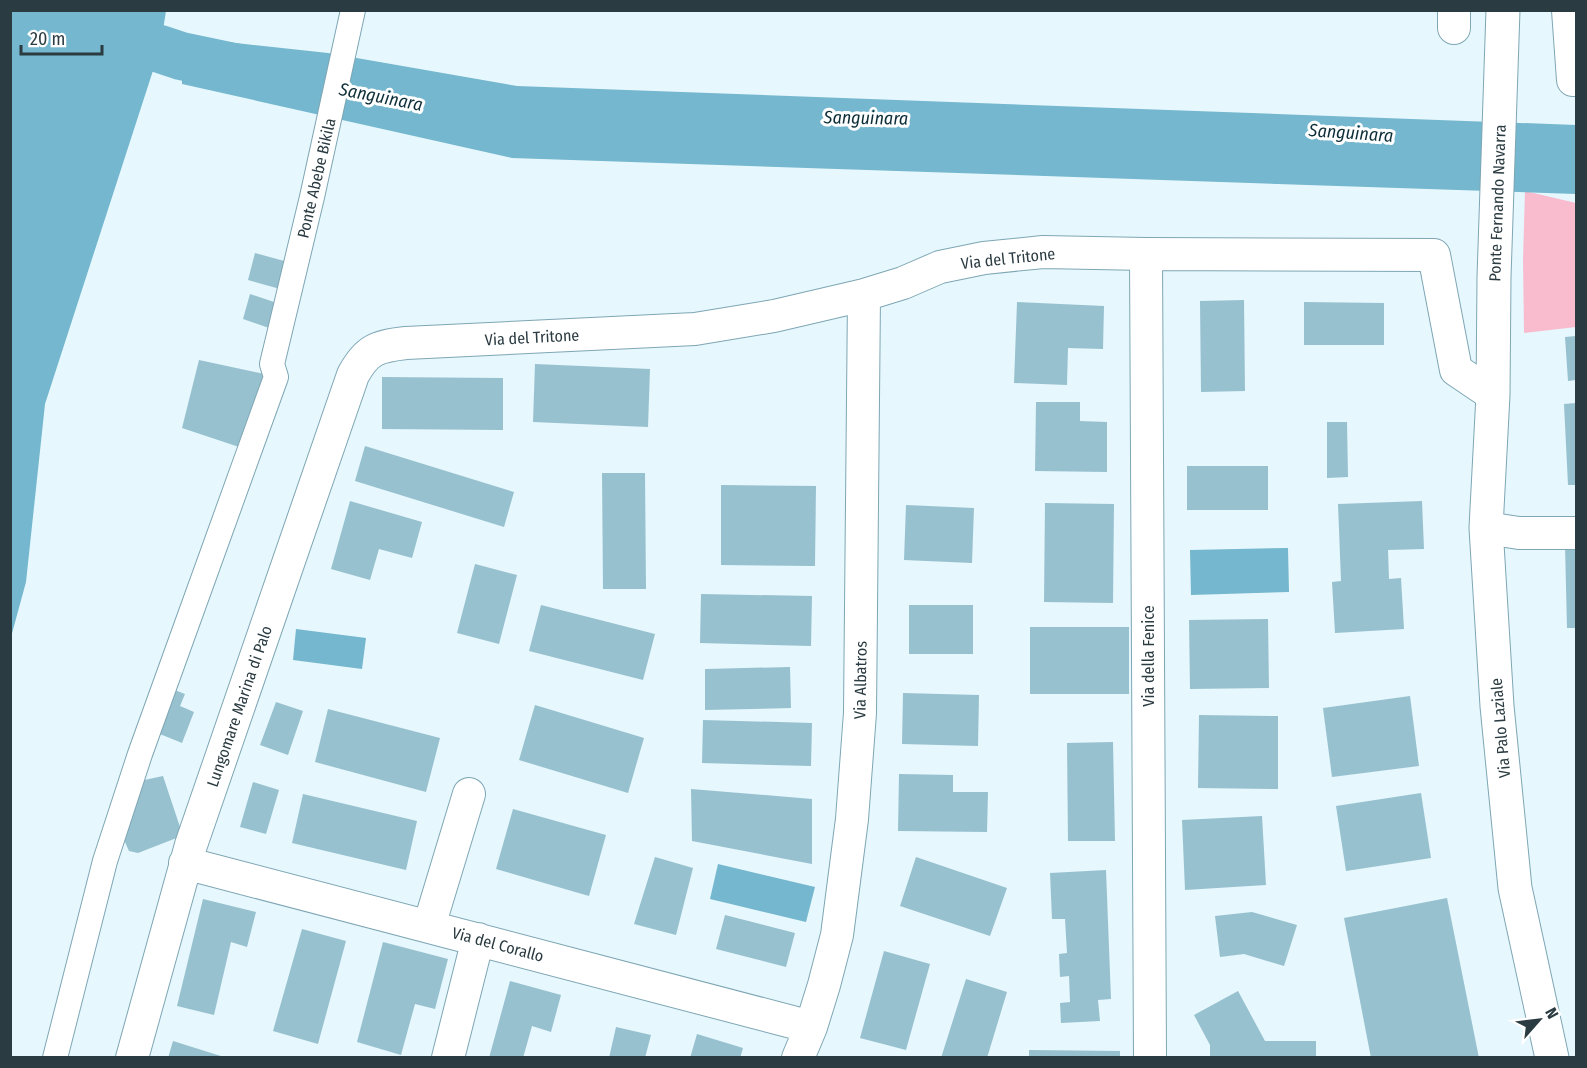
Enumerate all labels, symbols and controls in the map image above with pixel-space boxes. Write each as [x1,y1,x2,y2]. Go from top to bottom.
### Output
scale bar [21,18,102,56]
text: 20 m [30,28,65,50]
water label: Sanguinara [336,78,425,116]
water label: Sanguinara [823,106,908,130]
street label: Ponte Abebe Bikila [293,116,340,240]
water label: Sanguinara [1307,119,1394,147]
street label: Ponte Fernando Navarra [1485,124,1510,282]
street label: Via del Tritone [960,244,1056,273]
street label: Via del Tritone [484,326,580,349]
street label: Via della Fenice [1139,605,1158,707]
street label: Lungomare Marina di Palo [203,623,276,789]
street label: Via Albatros [850,641,871,719]
street label: Via Palo Laziale [1487,677,1514,779]
street label: Via del Corallo [450,923,546,966]
north arrow [1509,990,1569,1050]
text: N [1541,1004,1562,1022]

